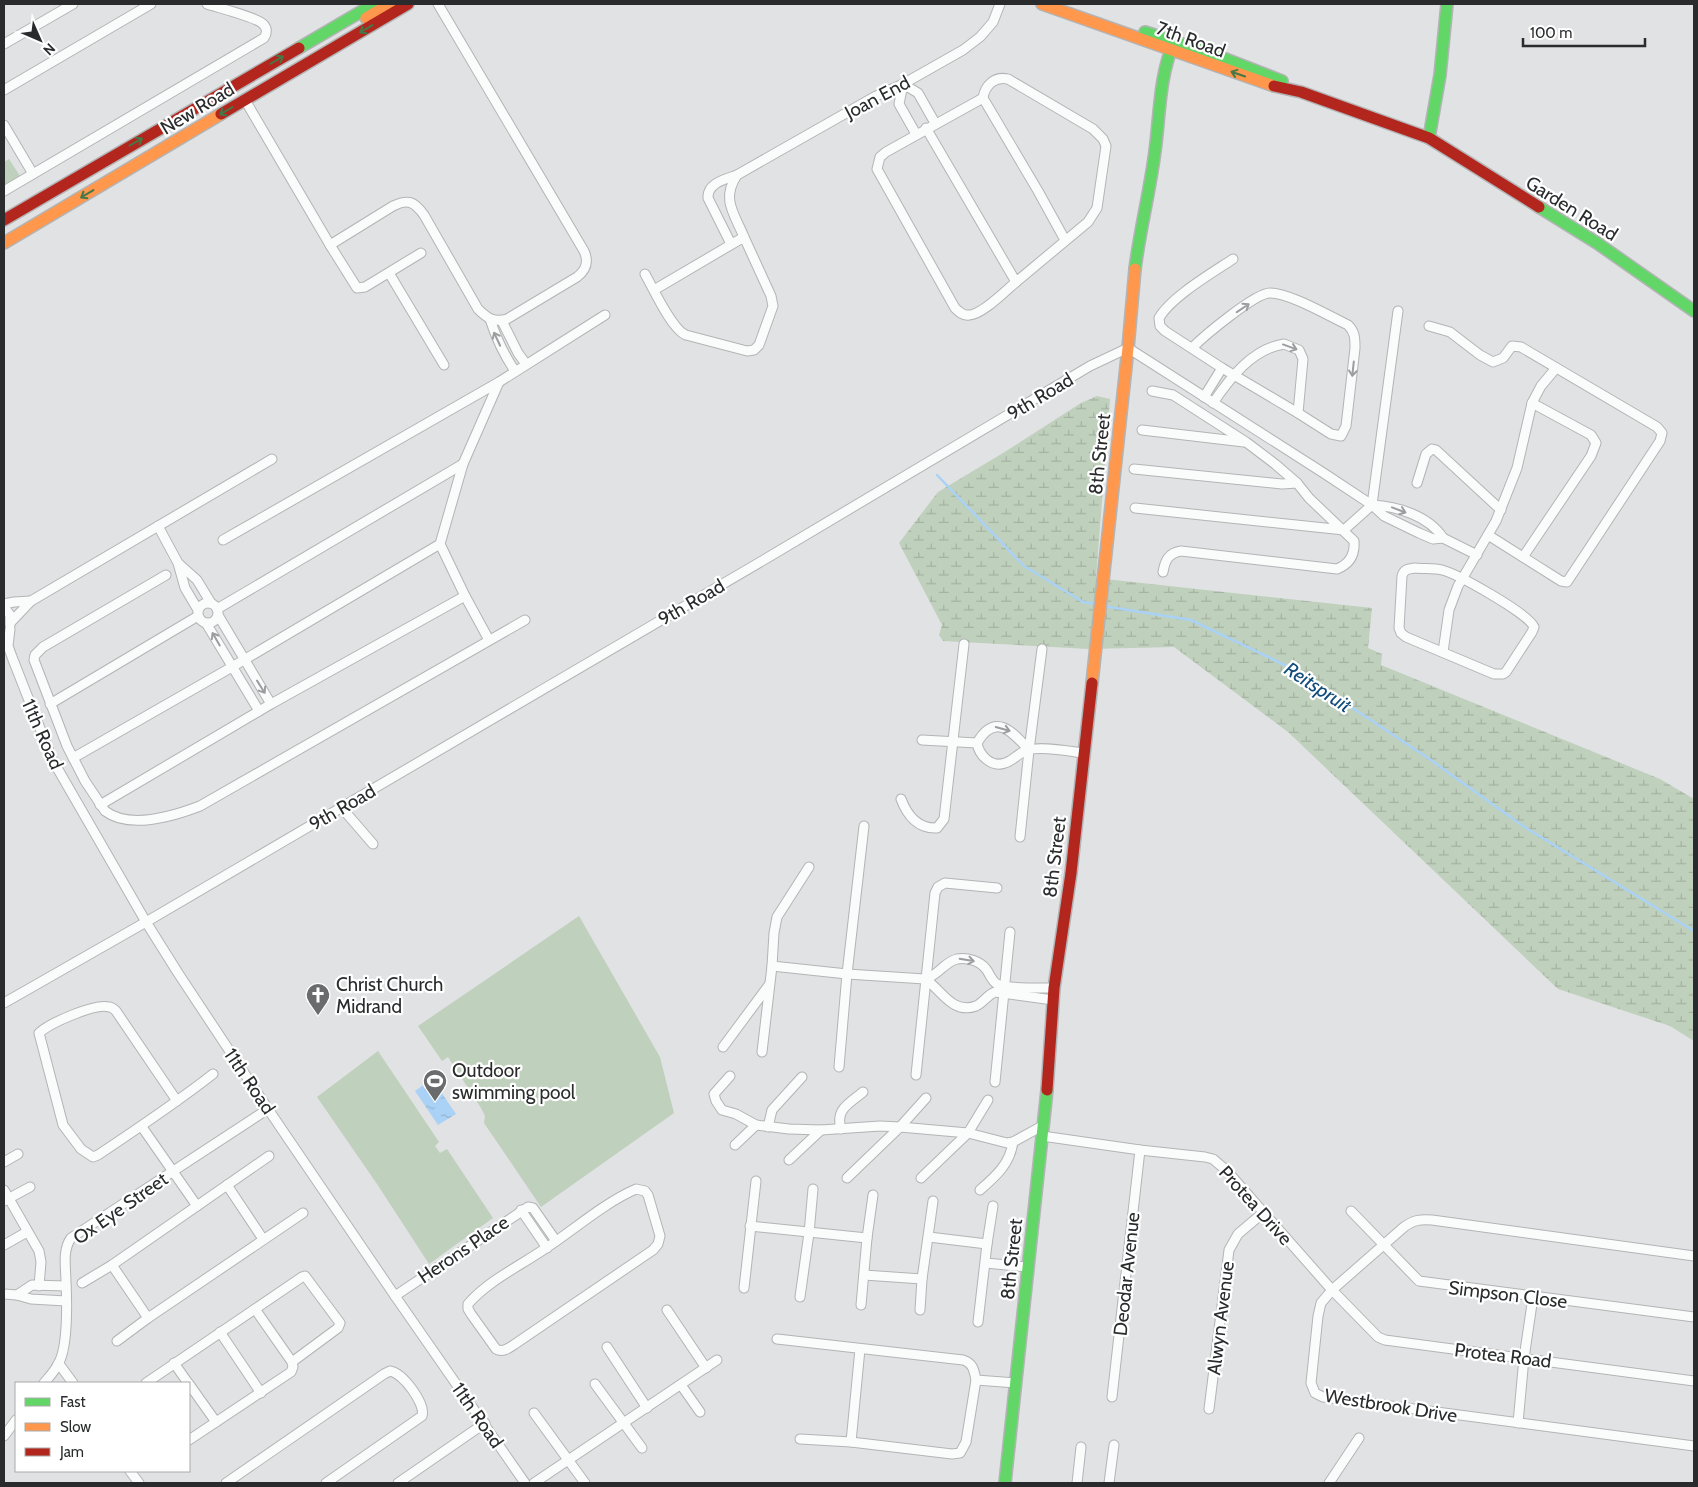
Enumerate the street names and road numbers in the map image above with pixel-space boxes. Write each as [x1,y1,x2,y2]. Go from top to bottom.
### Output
street label: 7th Road [1153,16,1228,63]
street label: Joan End [840,71,914,125]
street label: New Road [156,77,238,139]
street label: Garden Road [1522,171,1622,246]
street label: 9th Road [1003,368,1077,425]
street label: 8th Street [1084,412,1115,496]
street label: 9th Road [654,574,729,631]
street label: 11th Road [17,695,68,773]
street label: 9th Road [305,779,380,836]
street label: 8th Street [1038,815,1071,899]
street label: 11th Road [219,1044,280,1119]
street label: Protea Drive [1214,1161,1297,1250]
street label: Ox Eye Street [69,1167,172,1249]
street label: Herons Place [414,1211,513,1288]
street label: Deodar Avenue [1109,1211,1144,1337]
street label: 8th Street [996,1217,1027,1301]
street label: Alwyn Avenue [1202,1260,1239,1376]
street label: Simpson Close [1447,1276,1569,1313]
street label: Protea Road [1453,1338,1553,1373]
street label: 11th Road [447,1378,508,1452]
street label: Westbrook Drive [1323,1384,1459,1427]

